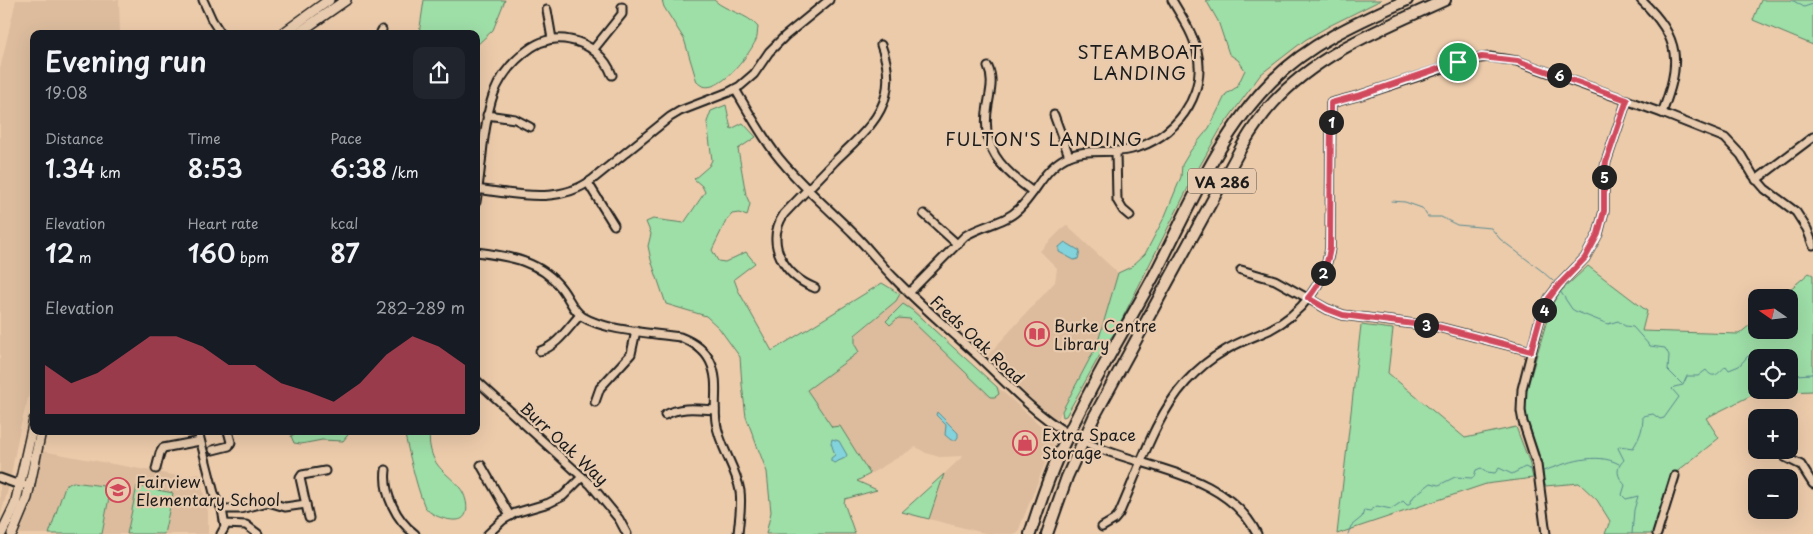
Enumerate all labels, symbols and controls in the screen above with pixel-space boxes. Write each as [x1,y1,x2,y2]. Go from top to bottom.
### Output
district label: STEAMBOAT LANDING [1078,38,1202,86]
text: Evening run [45,39,207,82]
pin [1437,41,1479,83]
button: share [413,47,465,99]
icon: arrive [1444,48,1472,76]
pin: 6 [1546,62,1572,88]
text: 6 [1555,65,1564,86]
text: 19:08 [45,80,88,104]
pin: 1 [1318,110,1344,134]
text: 1 [1328,112,1335,133]
district label: FULTON'S LANDING [945,125,1143,152]
text: Distance [45,128,104,149]
text: Time [188,128,221,149]
text: Pace [330,128,362,149]
text: 1.34 [45,149,95,187]
text: 8:53 [188,149,243,187]
text: 6:38 [330,149,387,187]
text: km [95,162,121,183]
text: /km [387,162,419,183]
pin: 5 [1592,164,1616,190]
text: 5 [1600,167,1609,188]
road number: VA 286 [1188,168,1256,194]
text: Elevation [45,213,105,234]
text: Heart rate [188,213,258,234]
text: kcal [330,213,358,234]
text: 12 [45,234,74,272]
text: 160 [188,234,235,272]
text: 87 [330,234,360,272]
text: m [74,247,92,268]
text: bpm [235,247,269,268]
pin: 2 [1310,260,1336,286]
text: 2 [1319,263,1328,284]
street label: Freds Oak Road [925,289,1031,389]
north arrow [1748,289,1798,339]
map controls [1748,289,1798,519]
text: Elevation [45,295,114,319]
text: 282–289 m [376,295,465,319]
pin: 4 [1532,298,1556,322]
text: 4 [1540,300,1549,321]
pin: 3 [1414,312,1438,338]
place label: Burke Centre Library [1054,313,1156,355]
text: 3 [1422,315,1431,336]
library icon: Burke Centre Library [1024,321,1050,347]
button: locate [1748,349,1798,399]
street label: Burr Oak Way [516,396,614,490]
button: + [1748,409,1798,459]
place label: Extra Space Storage [1042,422,1136,464]
shop icon: Extra Space Storage [1012,430,1038,456]
place label: Fairview Elementary School [136,469,280,511]
button: − [1748,469,1798,519]
school or university icon: Fairview Elementary School [105,477,131,503]

